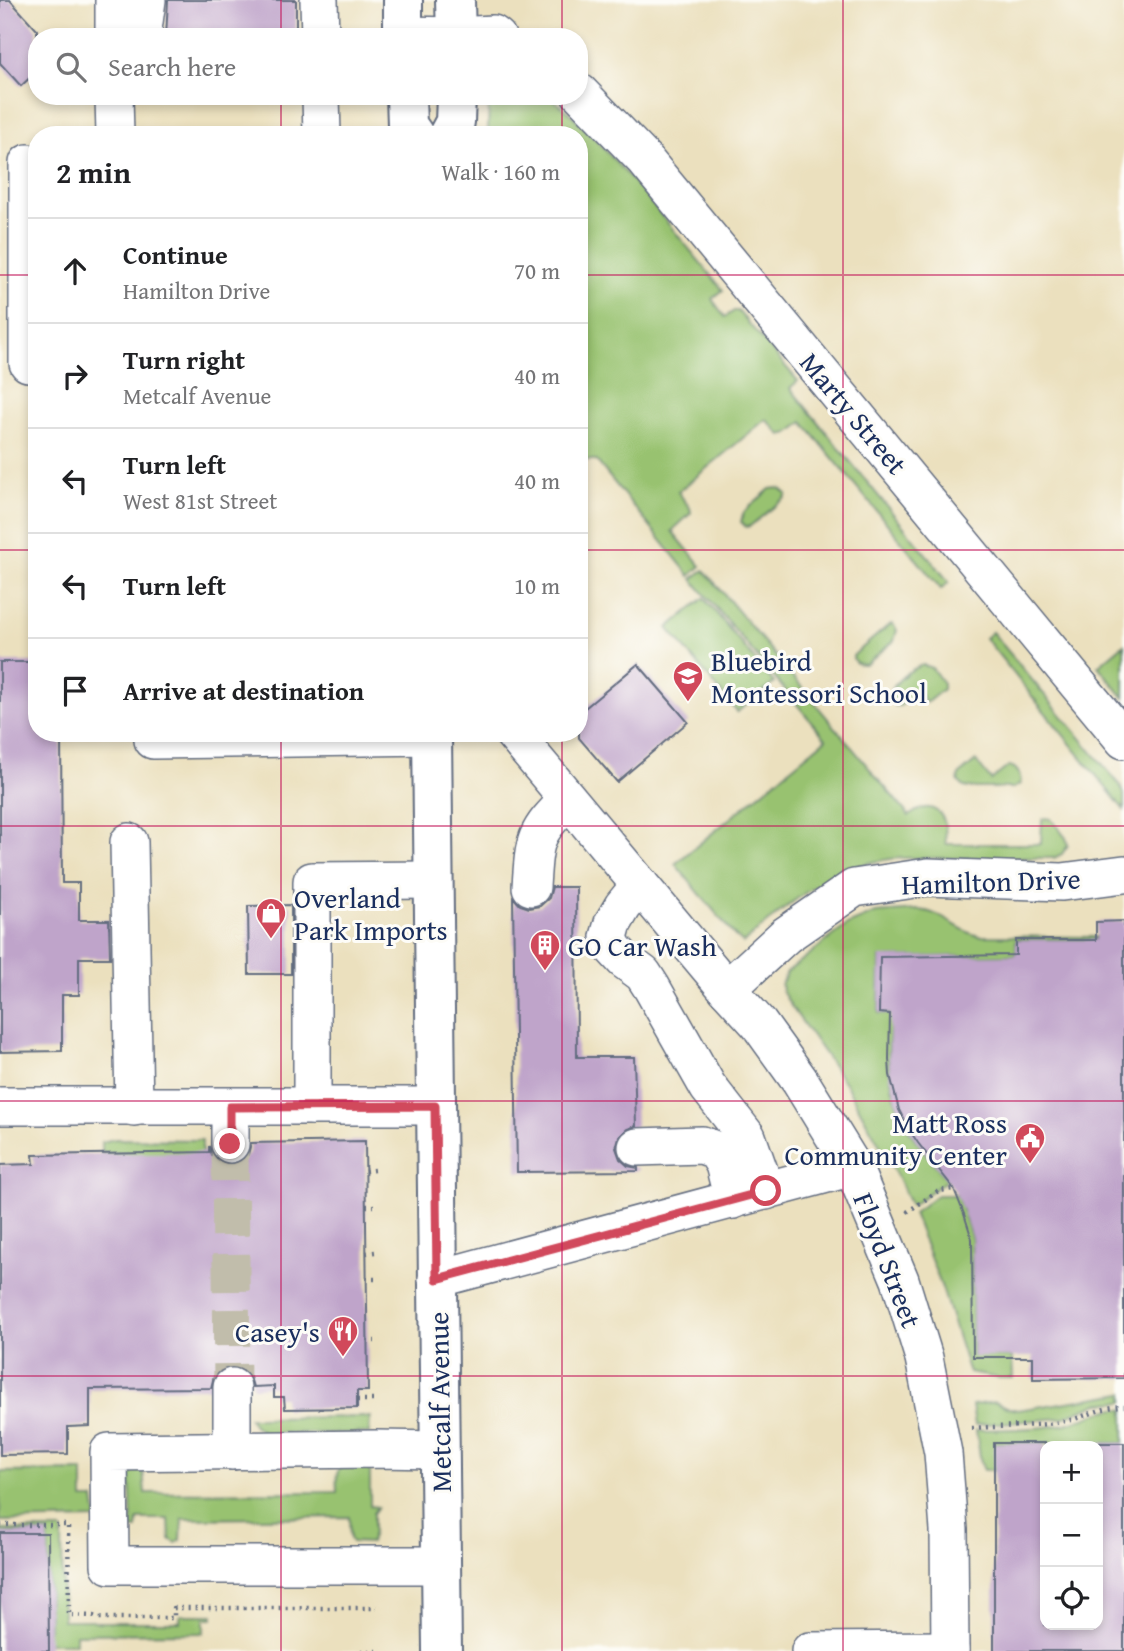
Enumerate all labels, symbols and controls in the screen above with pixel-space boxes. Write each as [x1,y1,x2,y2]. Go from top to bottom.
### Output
search box [28,28,588,105]
text: Search here [108,47,236,86]
icon: search [52,48,90,86]
text: 2 min [56,150,131,194]
text: Walk · 160 m [441,155,560,188]
text: Continue [123,235,228,274]
icon: ahead [56,252,94,290]
text: 70 m [514,254,560,287]
text: Hamilton Drive [123,274,270,307]
text: Turn right [123,340,245,379]
street label: Marty Street [791,343,918,483]
icon: right [56,357,94,395]
text: 40 m [514,359,560,392]
text: Metcalf Avenue [123,379,271,412]
text: Turn left [123,445,226,484]
icon: left [56,462,94,500]
text: 40 m [514,464,560,497]
text: West 81st Street [123,484,277,517]
text: Turn left [123,566,226,605]
icon: left [56,567,94,605]
text: 10 m [514,569,560,602]
place label: Bluebird Montessori School [711,640,927,713]
school or university icon: Bluebird Montessori School [671,659,705,703]
text: Arrive at destination [123,671,364,710]
icon: arrive [56,672,94,710]
street label: Hamilton Drive [901,857,1081,905]
place label: Overland Park Imports [294,877,448,950]
shop icon: Overland Park Imports [254,896,288,940]
place label: GO Car Wash [568,925,717,966]
building icon: GO Car Wash [528,928,562,972]
place label: Matt Ross Community Center [784,1102,1007,1175]
public building icon: Matt Ross Community Center [1013,1121,1047,1165]
route end [214,1128,245,1159]
route start [750,1175,781,1206]
street label: Floyd Street [843,1187,933,1334]
place label: Casey's [235,1311,320,1352]
street label: Metcalf Avenue [417,1311,461,1493]
restaurant icon: Casey's [326,1314,360,1358]
map controls [1040,1441,1103,1630]
button: + [1040,1441,1103,1504]
button: − [1040,1504,1103,1567]
button: locate [1040,1567,1103,1630]

